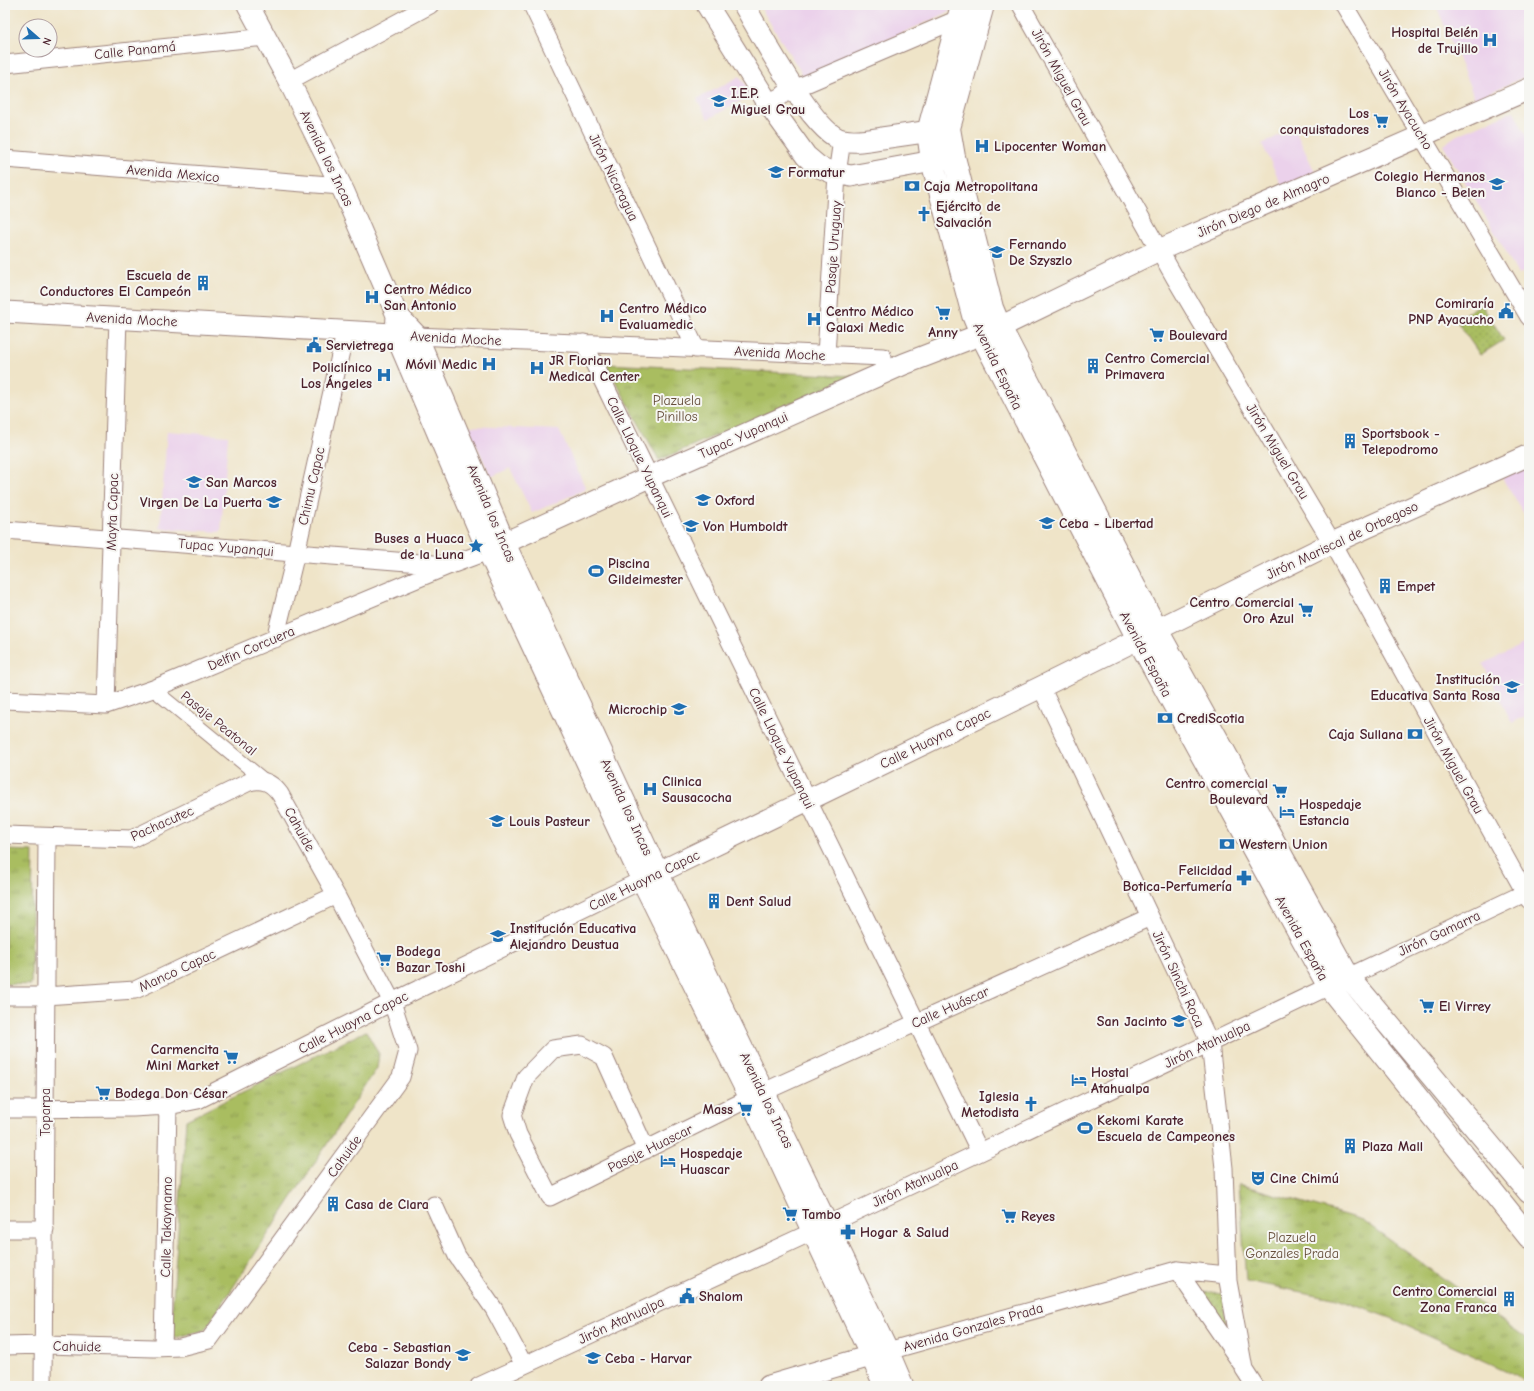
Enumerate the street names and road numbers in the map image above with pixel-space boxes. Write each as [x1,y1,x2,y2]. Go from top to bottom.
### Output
street label: Jirón Miguel Grau [1028,26,1095,129]
street label: Calle Panamá [93,38,177,63]
street label: Jirón Ayacucho [1375,66,1436,153]
street label: Avenida los Incas [296,107,357,209]
street label: Jirón Nicaragua [585,131,642,224]
street label: Avenida Mexico [126,161,220,186]
street label: Jirón Diego de Almagro [1194,170,1332,241]
street label: Pasaje Uruguay [822,199,845,294]
street label: Avenida Moche [86,309,178,330]
street label: Avenida España [969,320,1026,413]
street label: Avenida Moche [410,328,502,349]
street label: Avenida Moche [734,343,826,364]
street label: Calle Lloque Yupanqui [603,394,676,521]
street label: Jirón Miguel Grau [1242,400,1313,502]
street label: Tupac Yupanqui [696,408,791,463]
street label: Chimu Capac [294,445,329,527]
street label: Avenida los Incas [463,462,520,565]
street label: Mayta Capac [103,473,122,551]
street label: Jirón Mariscal de Orbegoso [1263,498,1421,583]
street label: Tupac Yupanqui [177,535,275,560]
street label: Avenida España [1116,608,1175,700]
street label: Delfin Corcuera [205,622,297,674]
street label: Calle Lloque Yupanqui [745,685,818,812]
street label: Pasaje Peatonal [177,688,260,759]
street label: Calle Huayna Capac [877,704,994,773]
street label: Jirón Miguel Grau [1420,714,1487,817]
street label: Avenida los Incas [597,756,656,858]
street label: Pachacutec [128,802,197,845]
street label: Cahuide [280,804,319,854]
street label: Calle Huayna Capac [586,846,703,915]
street label: Avenida España [1271,893,1332,984]
street label: Jirón Gamarra [1395,907,1483,960]
street label: Jirón Sinchi Roca [1149,928,1208,1030]
street label: Manco Capac [136,945,219,996]
street label: Calle Huáscar [909,983,992,1032]
street label: Calle Huayna Capac [295,987,411,1058]
street label: Jirón Atahualpa [1161,1017,1253,1072]
street label: Avenida los Incas [736,1049,797,1151]
street label: Toparpa [37,1088,54,1136]
street label: Pasaje Huascar [605,1120,696,1176]
street label: Cahuide [323,1132,365,1181]
street label: Jirón Atahualpa [869,1156,961,1211]
street label: Calle Takaynamo [157,1176,176,1278]
street label: Jirón Atahualpa [575,1293,667,1348]
street label: Avenida Gonzales Prada [901,1299,1045,1356]
street label: Cahuide [53,1338,101,1355]

